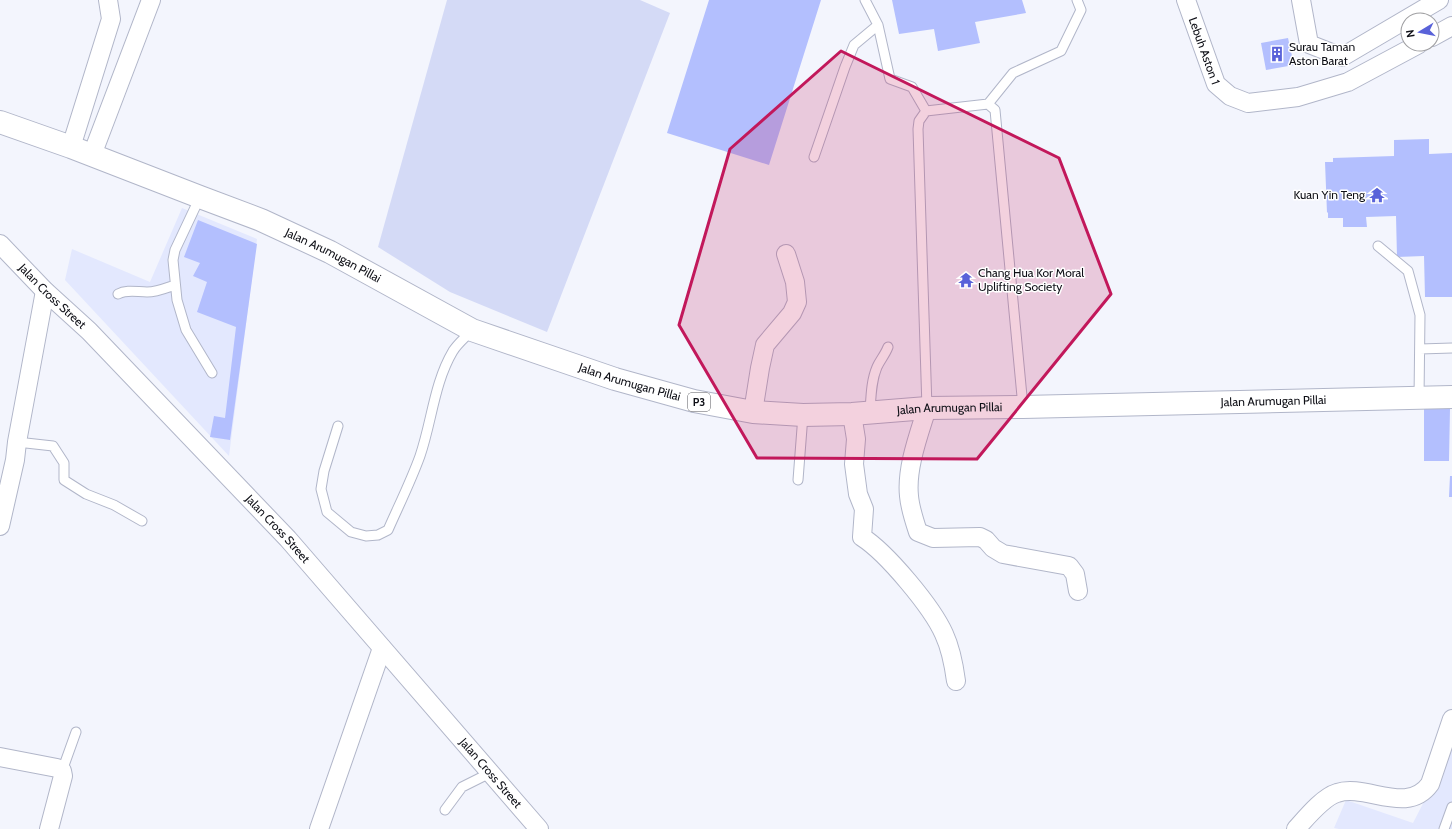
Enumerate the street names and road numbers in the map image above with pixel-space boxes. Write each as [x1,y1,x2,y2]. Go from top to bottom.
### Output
street label: Lebuh Aston 1 [1186,15,1224,86]
street label: Jalan Arumugan Pillai [282,224,384,286]
street label: Jalan Cross Street [15,259,89,332]
street label: Jalan Arumugan Pillai [576,359,682,404]
street label: Jalan Arumugan Pillai [1220,392,1326,409]
road number: P3 [688,393,710,411]
street label: Jalan Arumugan Pillai [895,399,1002,417]
street label: Jalan Cross Street [242,491,313,566]
street label: Jalan Cross Street [456,734,525,811]

